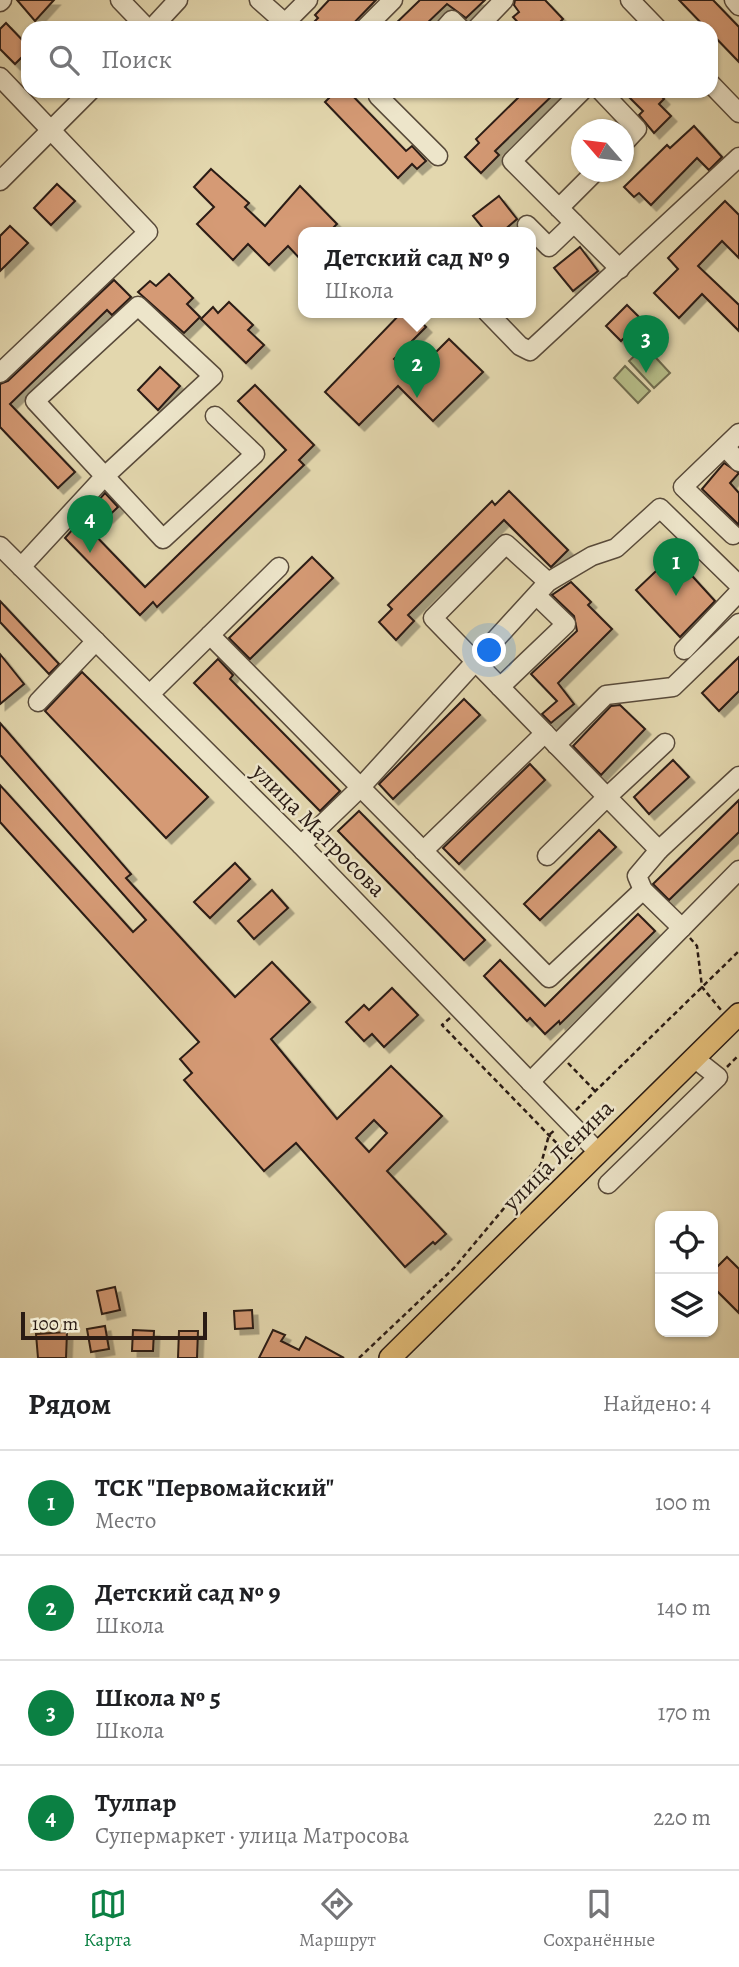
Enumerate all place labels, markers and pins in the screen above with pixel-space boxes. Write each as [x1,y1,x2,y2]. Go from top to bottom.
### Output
pin: 3 [623,315,669,373]
pin: 2 [394,340,440,398]
pin: 4 [67,495,113,553]
pin: 1 [653,538,699,596]

